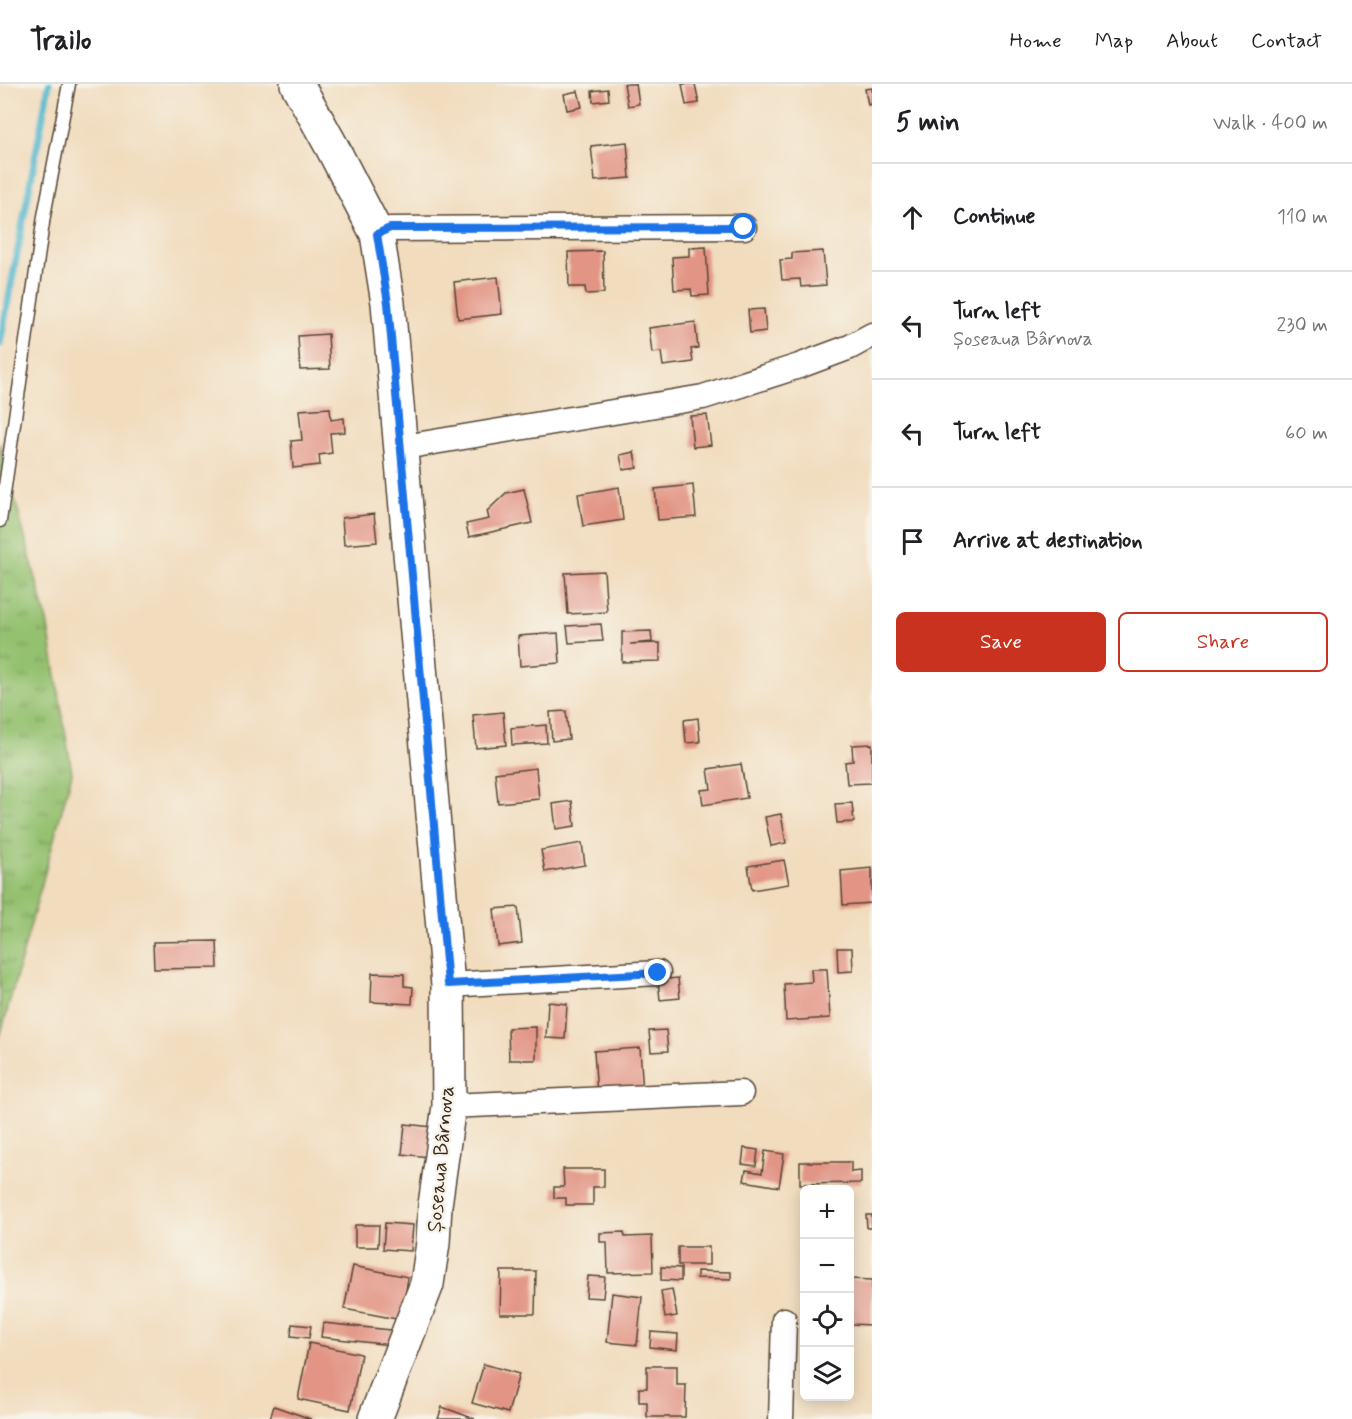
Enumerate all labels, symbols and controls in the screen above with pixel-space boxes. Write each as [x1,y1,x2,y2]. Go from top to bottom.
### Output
text: Trailo [30,23,91,60]
text: Home [1010,27,1062,55]
text: Map [1095,27,1133,55]
text: About [1166,27,1218,55]
text: Contact [1251,27,1322,55]
text: 5 min [896,106,960,140]
text: Walk · 400 m [1213,110,1328,137]
icon: ahead [896,201,929,234]
text: Continue [953,203,1035,231]
text: 110 m [1277,204,1328,231]
route start [730,213,756,239]
text: Turn left [953,298,1041,326]
icon: left [896,309,929,342]
text: 230 m [1276,312,1328,339]
text: Șoseaua Bârnova [953,326,1093,353]
icon: left [896,417,929,450]
text: Turn left [953,419,1041,447]
text: 60 m [1285,420,1328,447]
icon: arrive [896,525,929,558]
text: Arrive at destination [953,527,1143,555]
button: Save [896,612,1106,672]
button: Share [1118,612,1328,672]
route end [644,959,670,985]
street label: Șoseaua Bârnova [421,1085,461,1233]
map controls [800,1185,854,1401]
button: + [800,1185,854,1239]
button: − [800,1239,854,1293]
button: locate [800,1293,854,1347]
button: layers [800,1347,854,1401]

